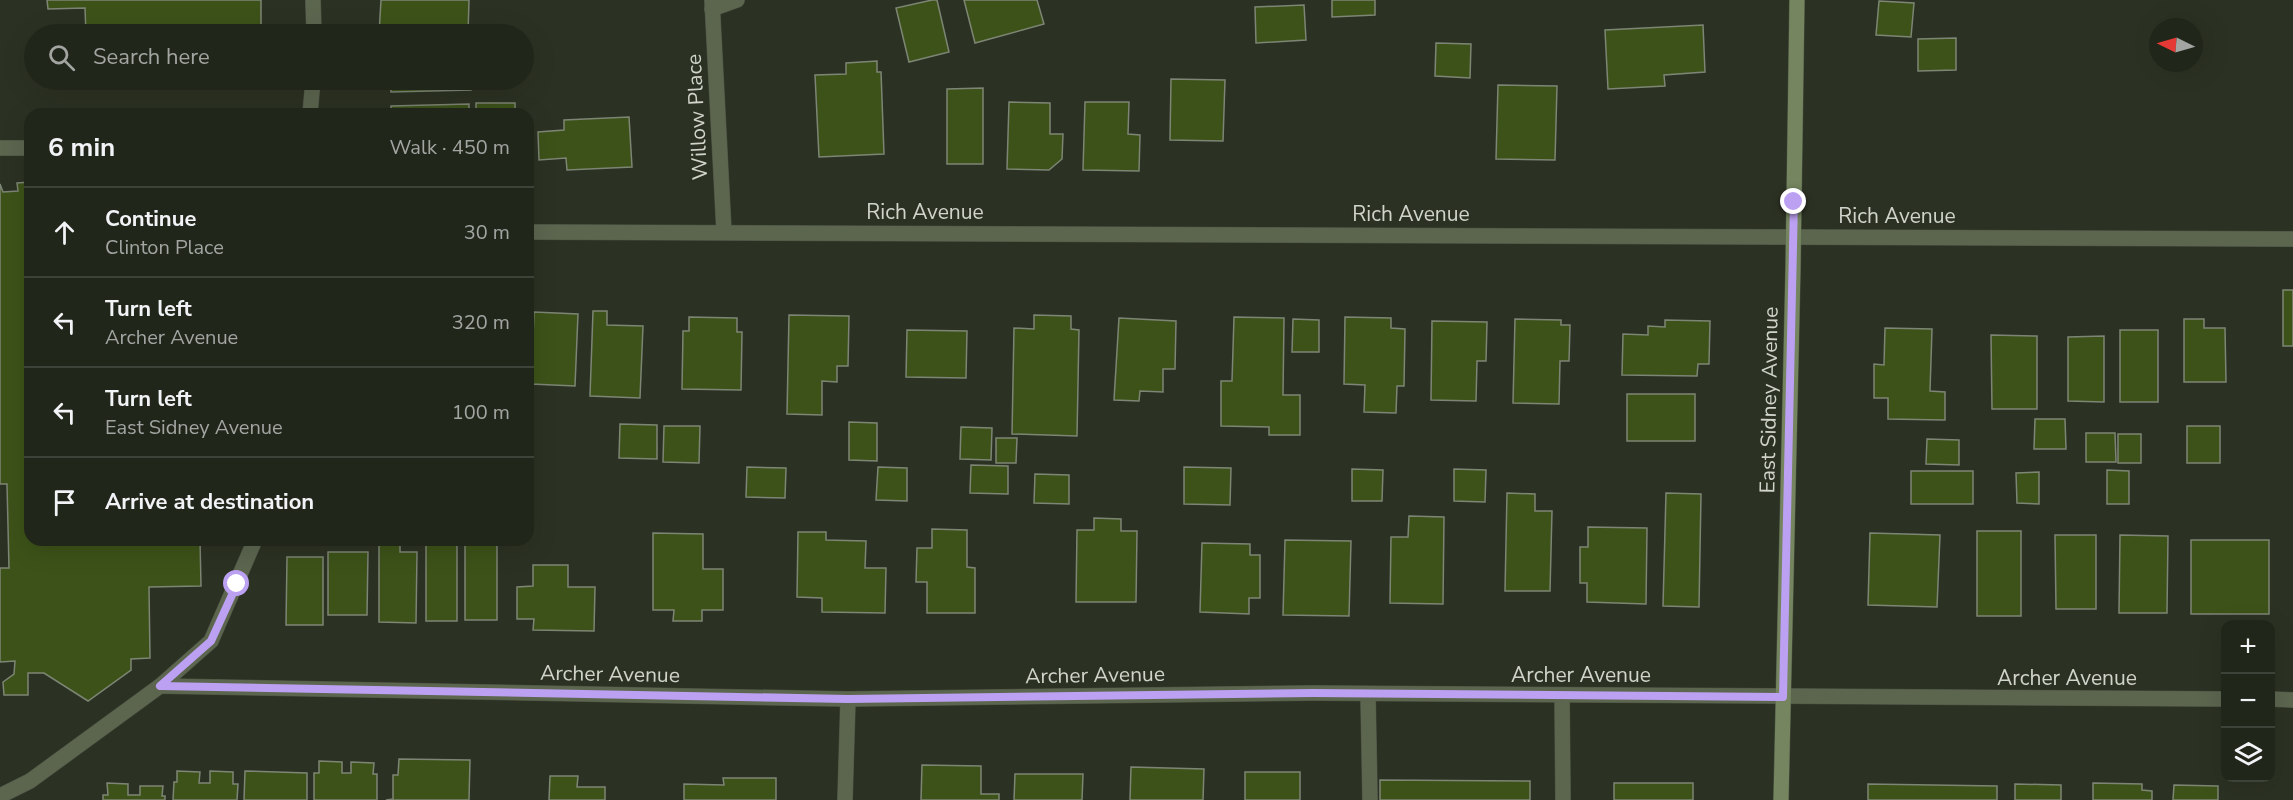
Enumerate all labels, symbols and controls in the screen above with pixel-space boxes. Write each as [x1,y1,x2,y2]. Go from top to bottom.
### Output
north arrow [2149,18,2203,72]
search box [24,24,534,90]
icon: search [45,41,78,74]
text: Search here [93,42,210,72]
street label: Willow Place [680,53,714,181]
text: 6 min [48,130,115,165]
text: Walk · 450 m [390,134,510,161]
route end [1780,188,1806,214]
street label: Rich Avenue [866,198,984,226]
street label: Rich Avenue [1352,200,1470,228]
street label: Rich Avenue [1838,202,1956,230]
text: Continue [105,204,196,234]
icon: ahead [48,216,81,249]
text: 30 m [464,219,510,246]
text: Clinton Place [105,234,224,261]
text: Turn left [105,294,192,324]
icon: left [48,306,81,339]
street label: East Sidney Avenue [1753,306,1785,494]
text: 320 m [452,309,510,336]
text: Archer Avenue [105,324,238,351]
text: Turn left [105,384,192,414]
icon: left [48,396,81,429]
text: 100 m [452,399,510,426]
text: East Sidney Avenue [105,414,283,441]
icon: arrive [48,486,81,519]
text: Arrive at destination [105,487,314,517]
route start [223,570,249,596]
map controls [2221,620,2275,782]
button: + [2221,620,2275,674]
street label: Archer Avenue [540,659,680,689]
street label: Archer Avenue [1025,660,1165,690]
street label: Archer Avenue [1511,661,1651,689]
street label: Archer Avenue [1997,664,2137,692]
button: − [2221,674,2275,728]
button: layers [2221,728,2275,782]

